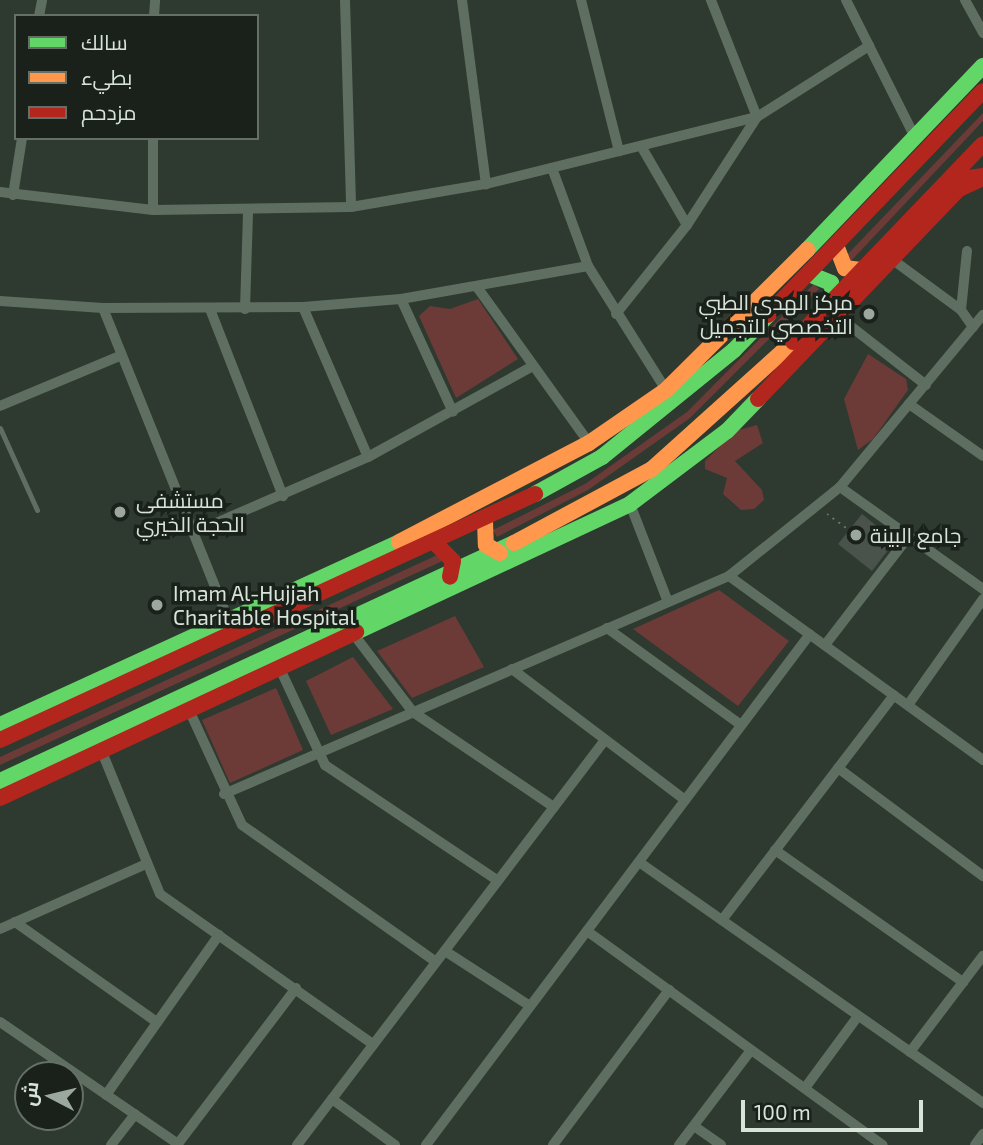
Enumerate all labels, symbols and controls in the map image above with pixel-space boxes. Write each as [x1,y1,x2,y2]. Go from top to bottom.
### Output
legend [14,14,259,140]
text: سالك [81,29,128,54]
text: بطيء [81,64,132,89]
text: مزدحم [81,99,136,124]
place label: مركز الهدى الطبي التخصصي للتجميل [699,289,853,339]
marker: مركز الهدى الطبي التخصصي للتجميل [859,304,879,324]
place label: مستشفى الحجة الخيري [136,487,245,537]
marker: مستشفى الحجة الخيري [110,502,130,522]
place label: جامع البينة [870,522,961,548]
marker: جامع البينة [848,527,864,543]
place label: Imam Al-Hujjah Charitable Hospital [173,580,356,630]
marker: Imam Al-Hujjah Charitable Hospital [147,595,167,615]
north arrow [14,1061,84,1131]
text: ش [17,1080,43,1107]
scale bar [745,1086,927,1130]
text: 100 m [754,1099,811,1124]

